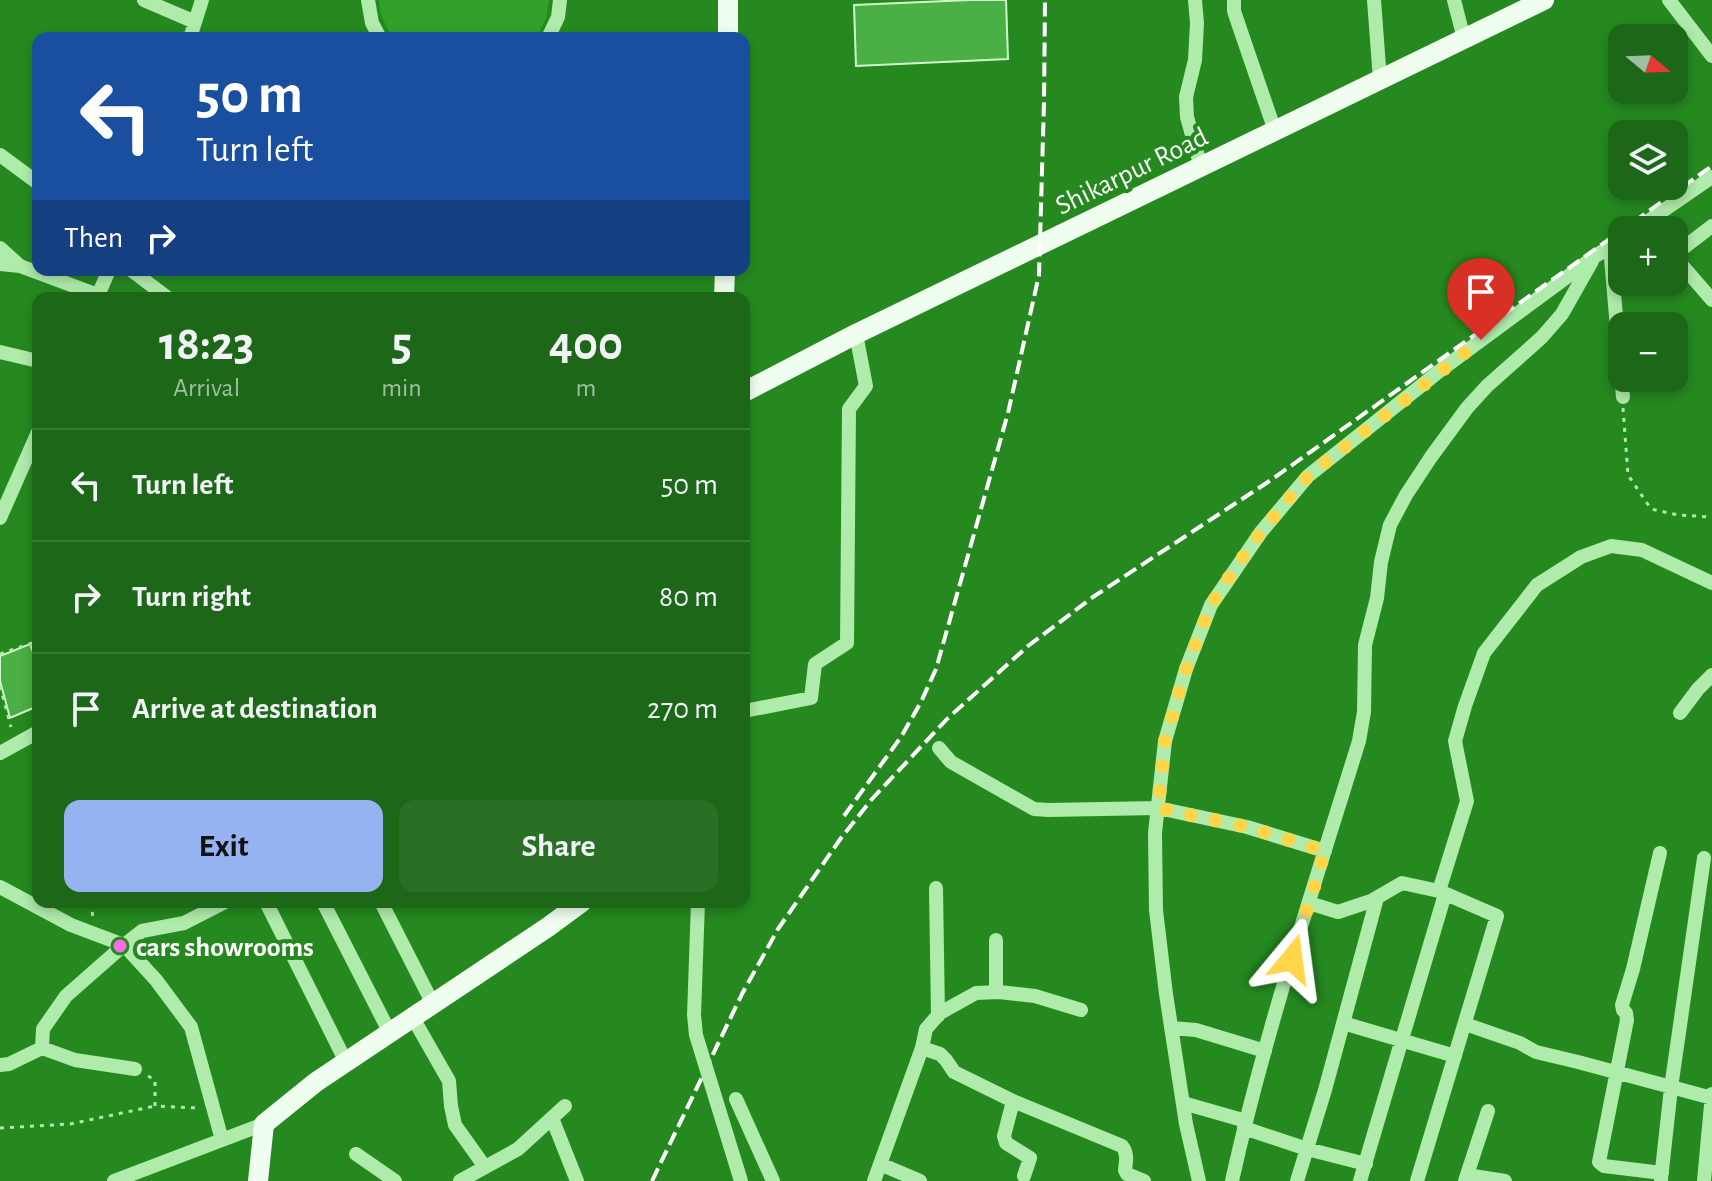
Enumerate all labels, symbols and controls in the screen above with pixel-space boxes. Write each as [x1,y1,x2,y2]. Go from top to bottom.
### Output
north arrow [1608,24,1688,104]
map controls [1608,24,1688,392]
icon: left [64,64,168,168]
text: 50 m [196,67,303,123]
button: layers [1608,120,1688,200]
street label: Shikarpur Road [1051,123,1213,221]
text: Turn left [196,132,313,168]
icon: right [139,216,183,260]
button: + [1608,216,1688,296]
text: Then [64,223,123,253]
pin [1447,258,1515,340]
icon: arrive [1459,270,1503,314]
button: − [1608,312,1688,392]
text: 18:23 [159,321,254,369]
text: 5 [391,321,412,369]
text: 400 [549,321,623,369]
text: Arrival [173,375,240,401]
text: min [381,375,422,401]
text: m [575,375,596,401]
icon: left [64,463,108,507]
text: Turn left [132,470,233,500]
text: 50 m [661,470,718,500]
icon: right [64,575,108,619]
text: Turn right [132,582,251,612]
text: 80 m [659,582,718,612]
icon: arrive [64,687,108,731]
text: Arrive at destination [132,694,378,724]
text: 270 m [647,694,718,724]
button: Exit [64,800,383,892]
button: Share [399,800,718,892]
position arrow [1250,917,1334,1001]
place label: cars showrooms [136,934,314,962]
marker: cars showrooms [111,937,129,955]

